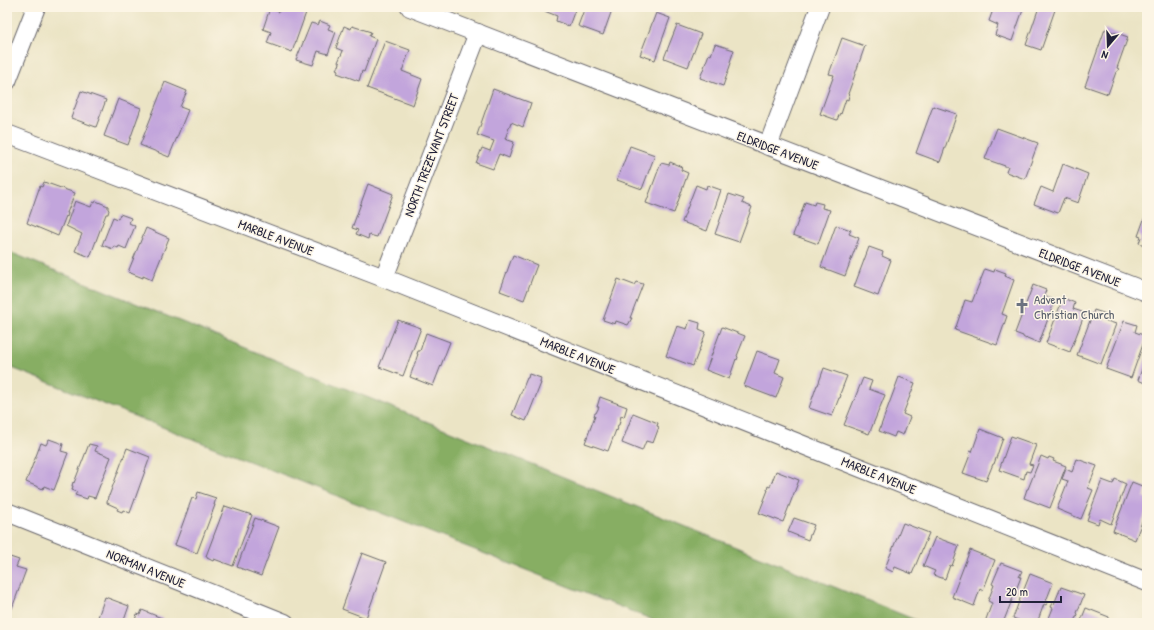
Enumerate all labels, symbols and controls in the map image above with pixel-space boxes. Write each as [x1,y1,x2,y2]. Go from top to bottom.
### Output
north arrow [1088,26,1128,66]
text: N [1100,48,1110,63]
street label: NORTH TREZEVANT STREET [399,90,463,219]
street label: ELDRIDGE AVENUE [735,126,822,174]
street label: MARBLE AVENUE [236,214,316,260]
street label: ELDRIDGE AVENUE [1037,243,1124,291]
place label: Advent Christian Church [1034,290,1115,323]
church icon: Advent Christian Church [1013,297,1031,315]
street label: MARBLE AVENUE [538,332,618,378]
street label: MARBLE AVENUE [839,452,919,498]
street label: NORMAN AVENUE [104,544,188,592]
scale bar [1000,578,1061,604]
text: 20 m [1006,583,1028,600]

